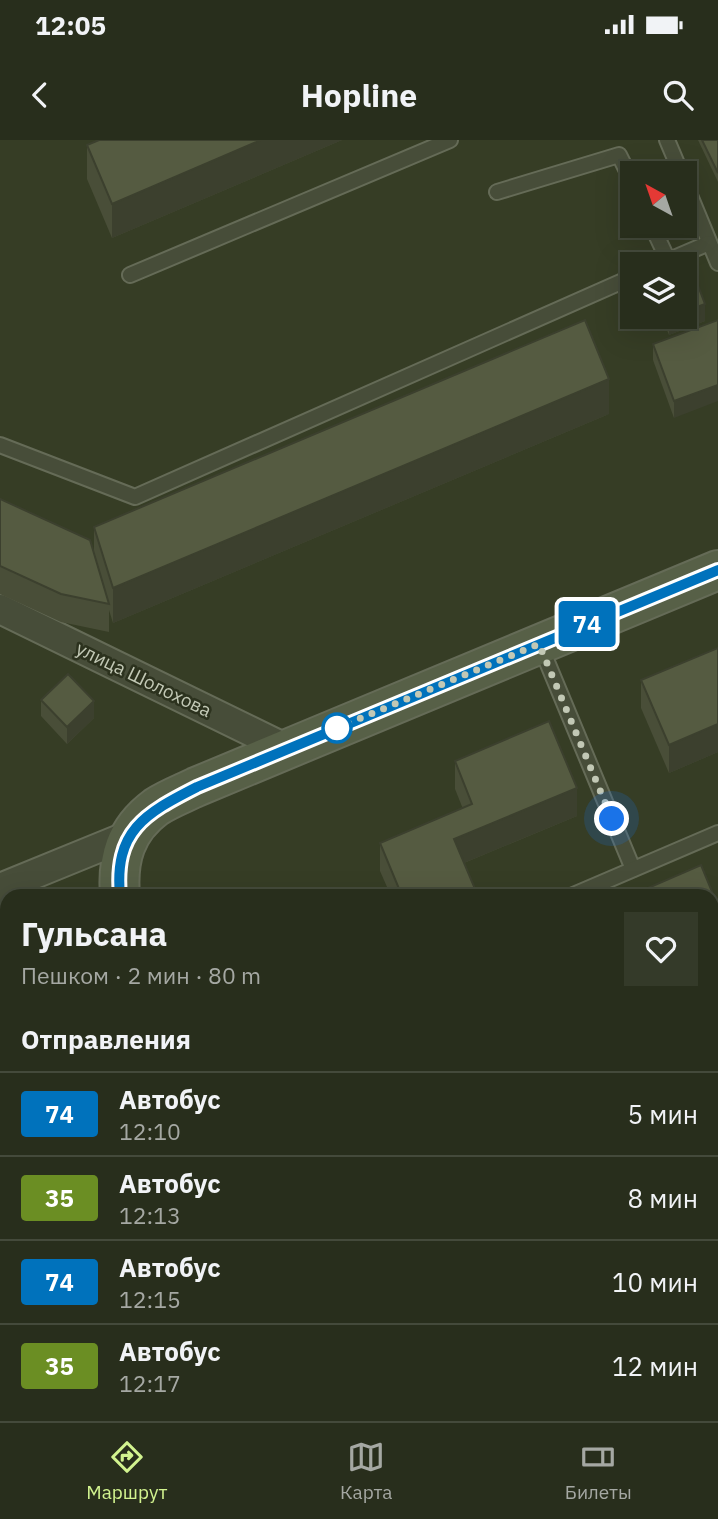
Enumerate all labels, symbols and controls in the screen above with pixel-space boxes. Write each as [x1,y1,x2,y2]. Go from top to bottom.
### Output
text: 12:05 [35,8,106,42]
text: Hopline [301,74,417,116]
icon: back [21,76,59,114]
icon: search [659,76,697,114]
north arrow [620,161,696,238]
map controls [620,161,697,329]
button: layers [620,252,697,329]
line badge: 74 [556,601,618,647]
text: 74 [573,608,601,640]
street label: улица Шолохова [72,636,216,722]
unlabelled marker [322,713,352,743]
your location [594,801,629,836]
text: Гульсана [21,912,167,955]
button: heart [624,912,698,986]
text: Пешком · 2 мин · 80 m [21,960,261,990]
text: Отправления [21,1022,191,1056]
text: Автобус [119,1082,221,1116]
text: 5 мин [628,1097,698,1131]
text: 74 [45,1098,74,1130]
text: 12:10 [119,1116,181,1146]
text: Автобус [119,1166,221,1200]
text: 8 мин [628,1181,698,1215]
text: 35 [45,1182,74,1214]
text: 12:13 [119,1200,181,1230]
text: Автобус [119,1250,221,1284]
text: 10 мин [612,1265,698,1299]
text: 74 [45,1266,74,1298]
text: 12:15 [119,1284,181,1314]
text: Автобус [119,1334,221,1368]
text: 12 мин [612,1349,698,1383]
text: 35 [45,1350,74,1382]
text: 12:17 [119,1368,181,1398]
tab: Маршрут [86,1438,168,1504]
tab: Карта [340,1438,392,1504]
tab: Билеты [565,1438,632,1504]

